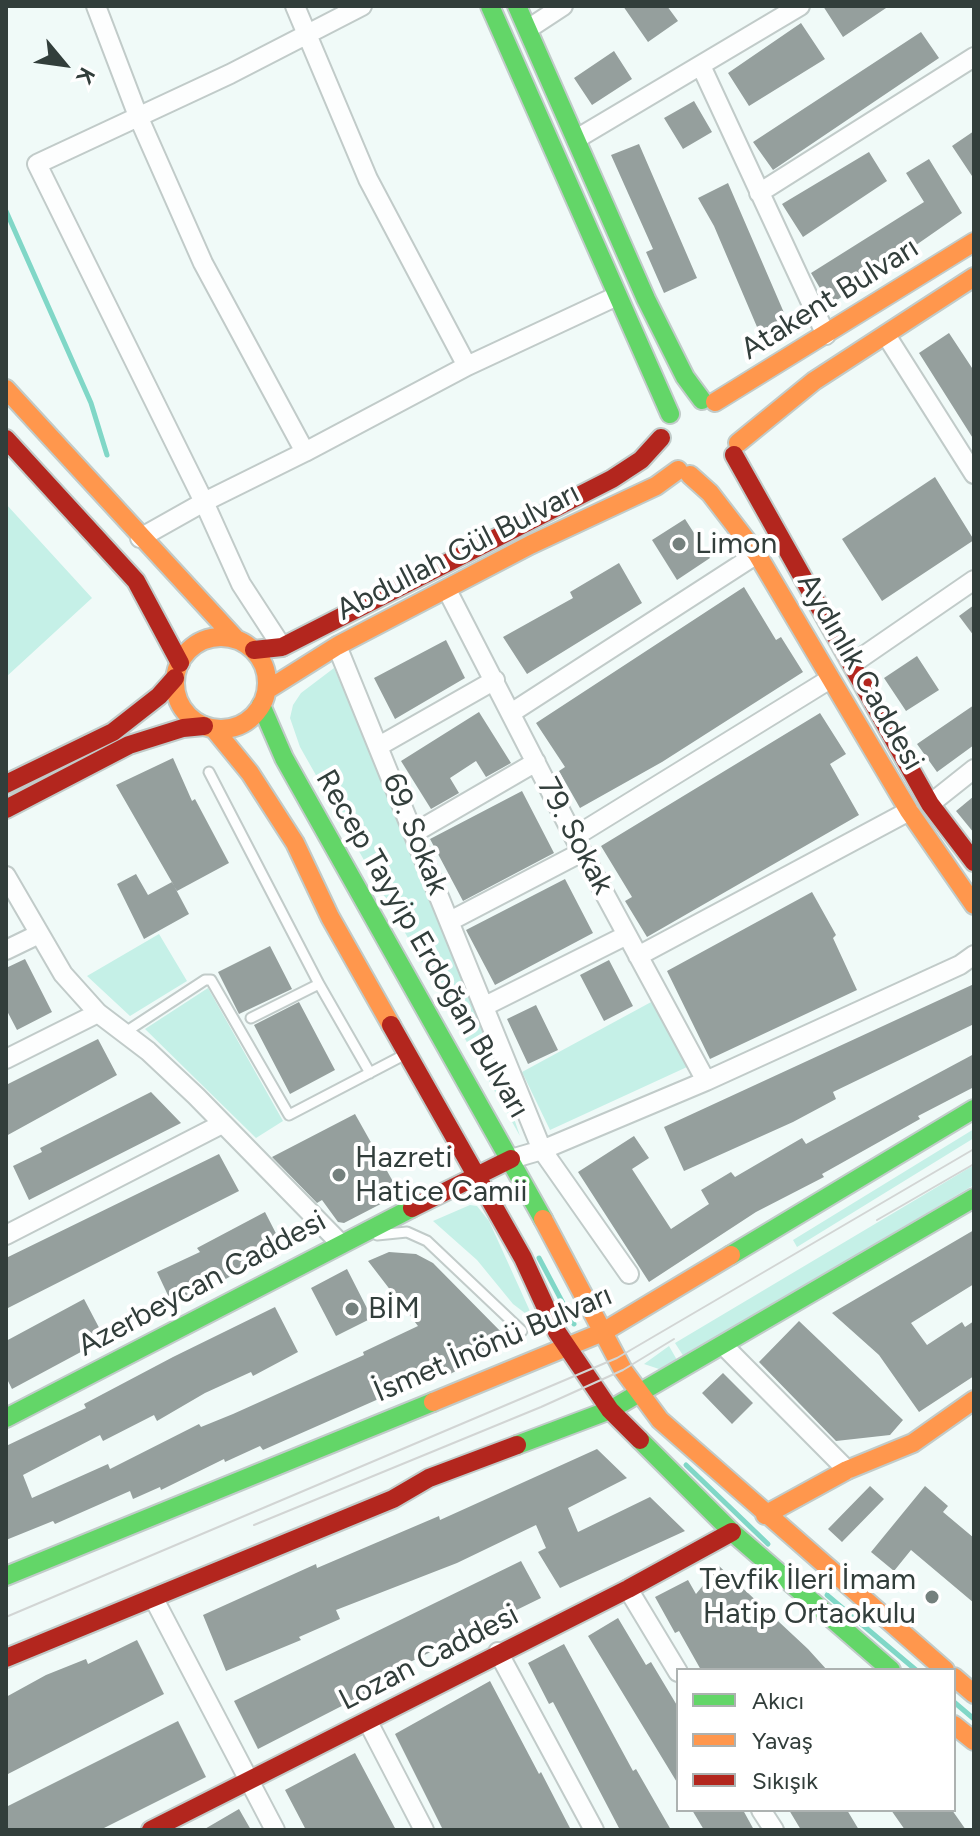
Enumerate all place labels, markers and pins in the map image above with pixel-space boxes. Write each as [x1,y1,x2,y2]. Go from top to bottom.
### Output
place label: Limon [695,526,777,562]
marker: Limon [670,535,688,553]
place label: Hazreti Hatice Camii [355,1140,528,1210]
marker: Hazreti Hatice Camii [330,1166,348,1184]
place label: BİM [368,1291,420,1327]
marker: BİM [343,1300,361,1318]
place label: Tevfik İleri İmam Hatip Ortaokulu [700,1562,916,1632]
marker: Tevfik İleri İmam Hatip Ortaokulu [923,1588,941,1606]

